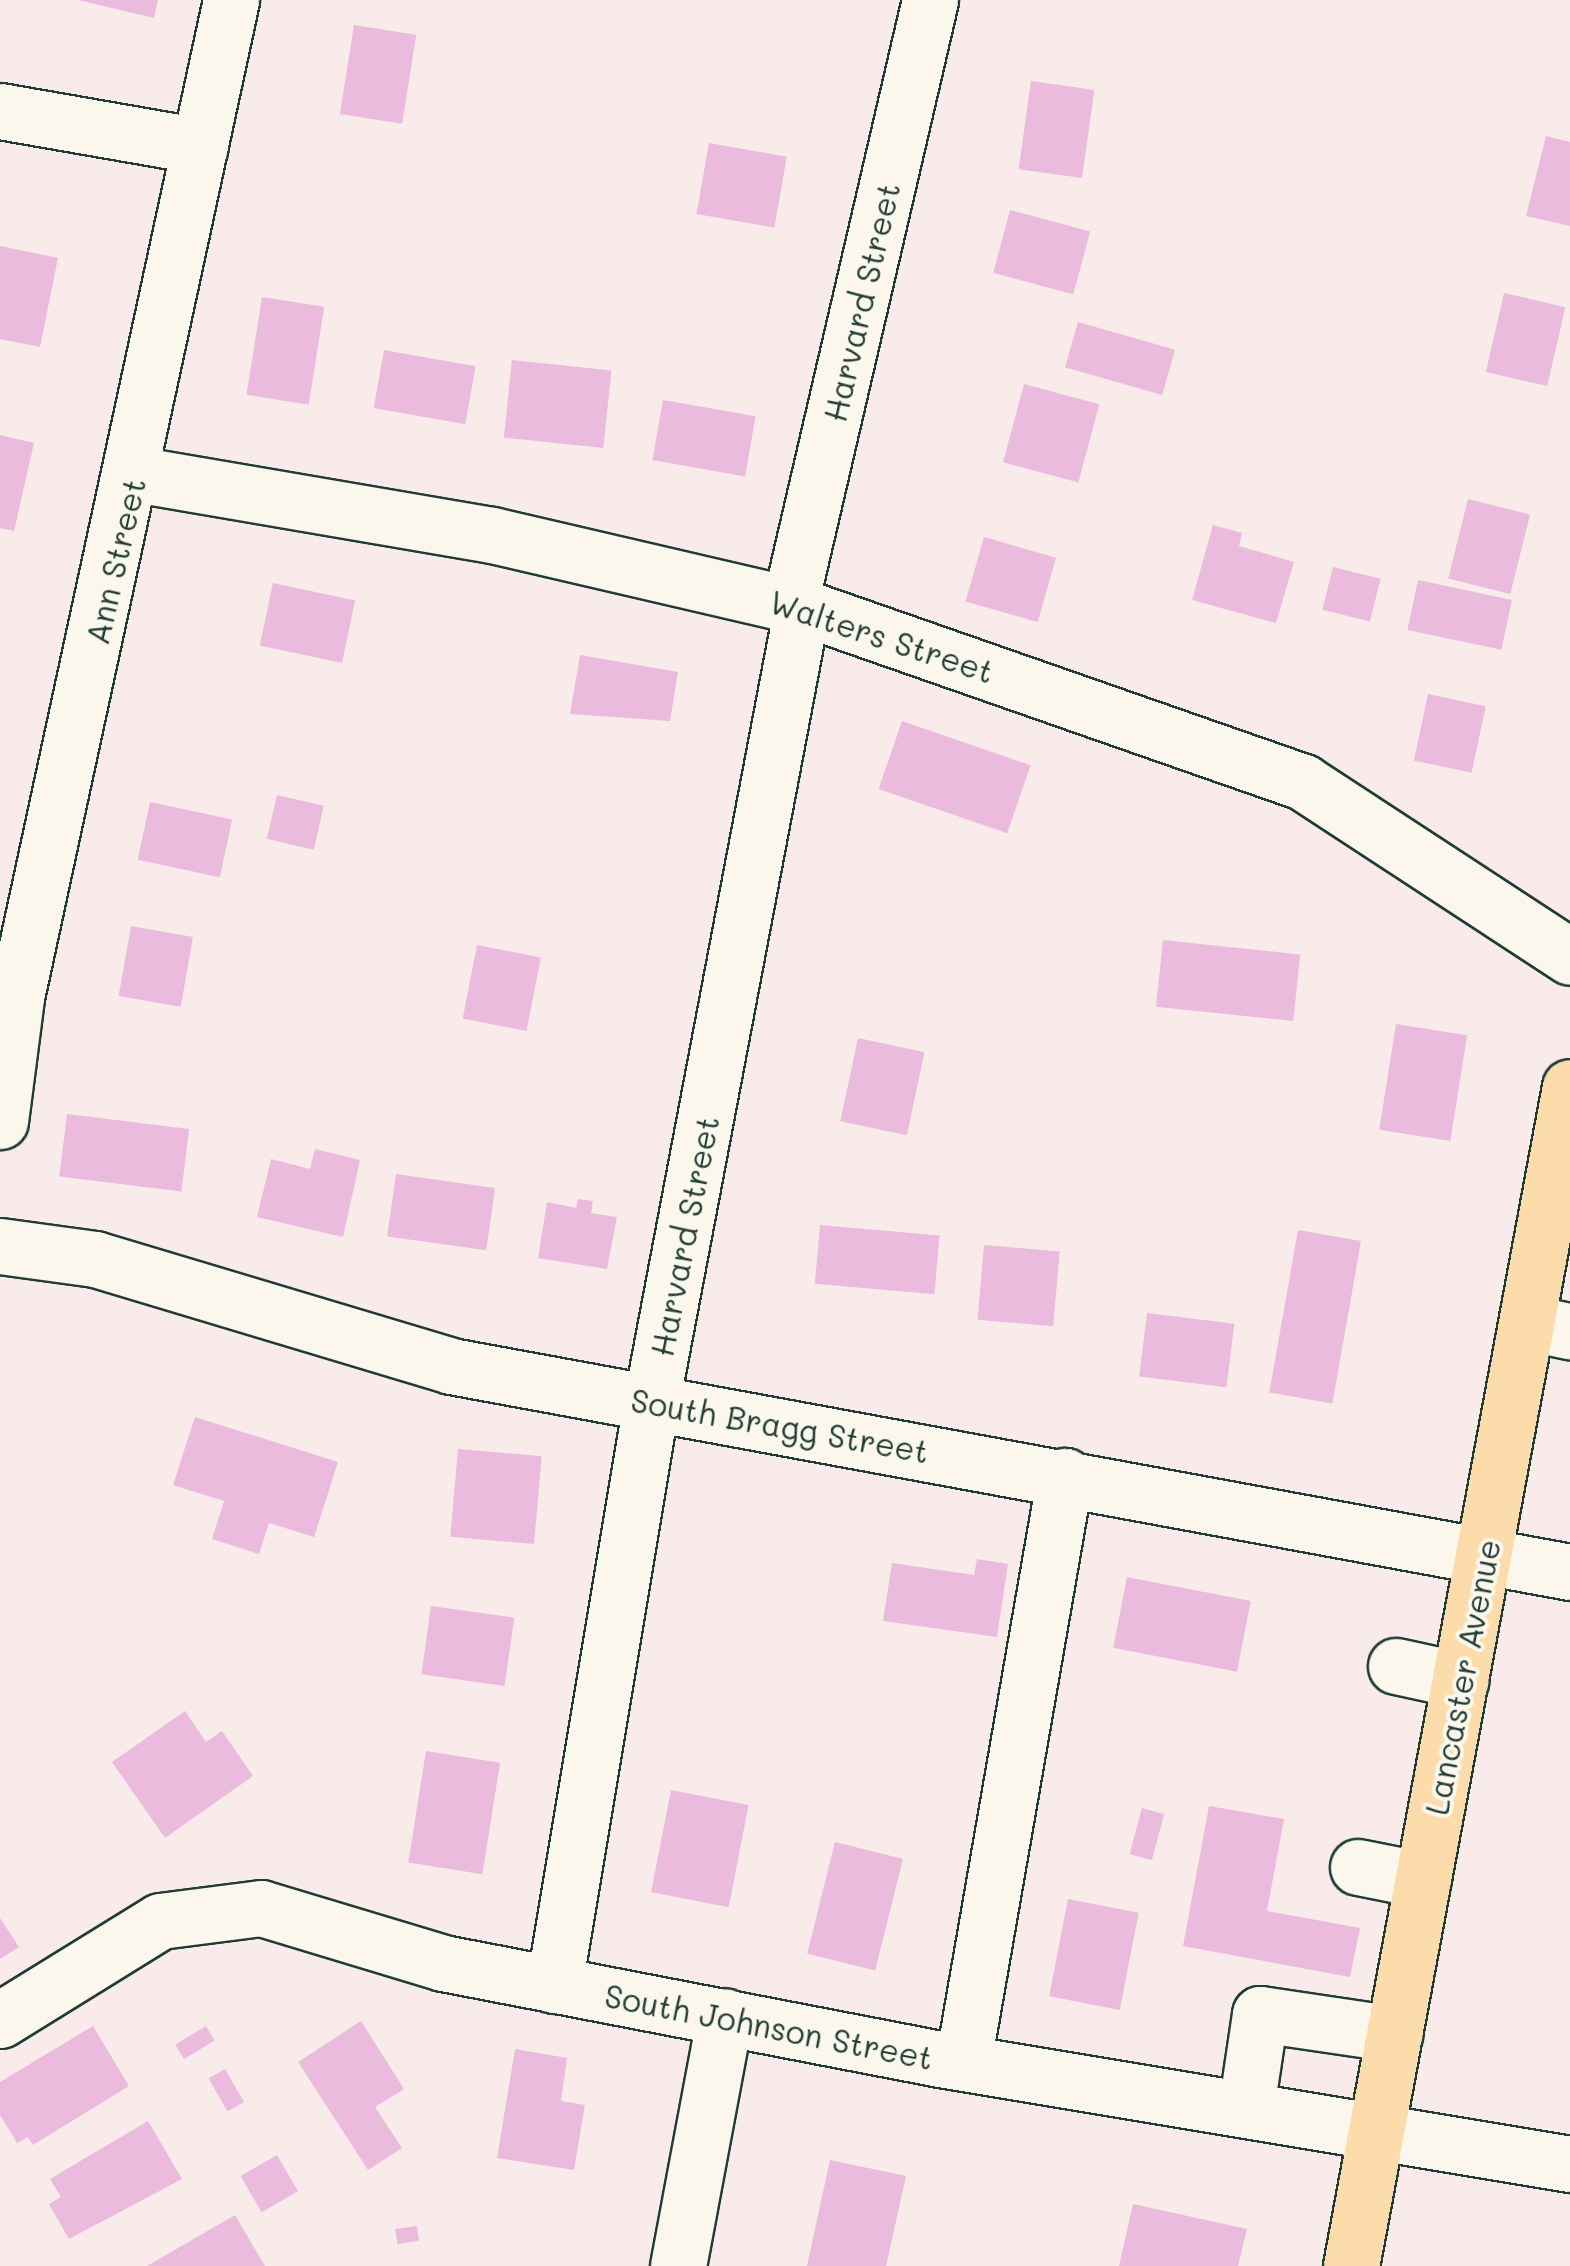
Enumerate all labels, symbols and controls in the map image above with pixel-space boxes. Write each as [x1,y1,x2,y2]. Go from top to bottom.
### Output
street label: Harvard Street [815,179,907,425]
street label: Ann Street [77,474,153,648]
street label: Walters Street [765,582,999,690]
street label: Harvard Street [642,1113,726,1359]
street label: South Bragg Street [628,1380,932,1470]
street label: Lancaster Avenue [1416,1536,1508,1818]
street label: South Johnson Street [602,1975,936,2077]

